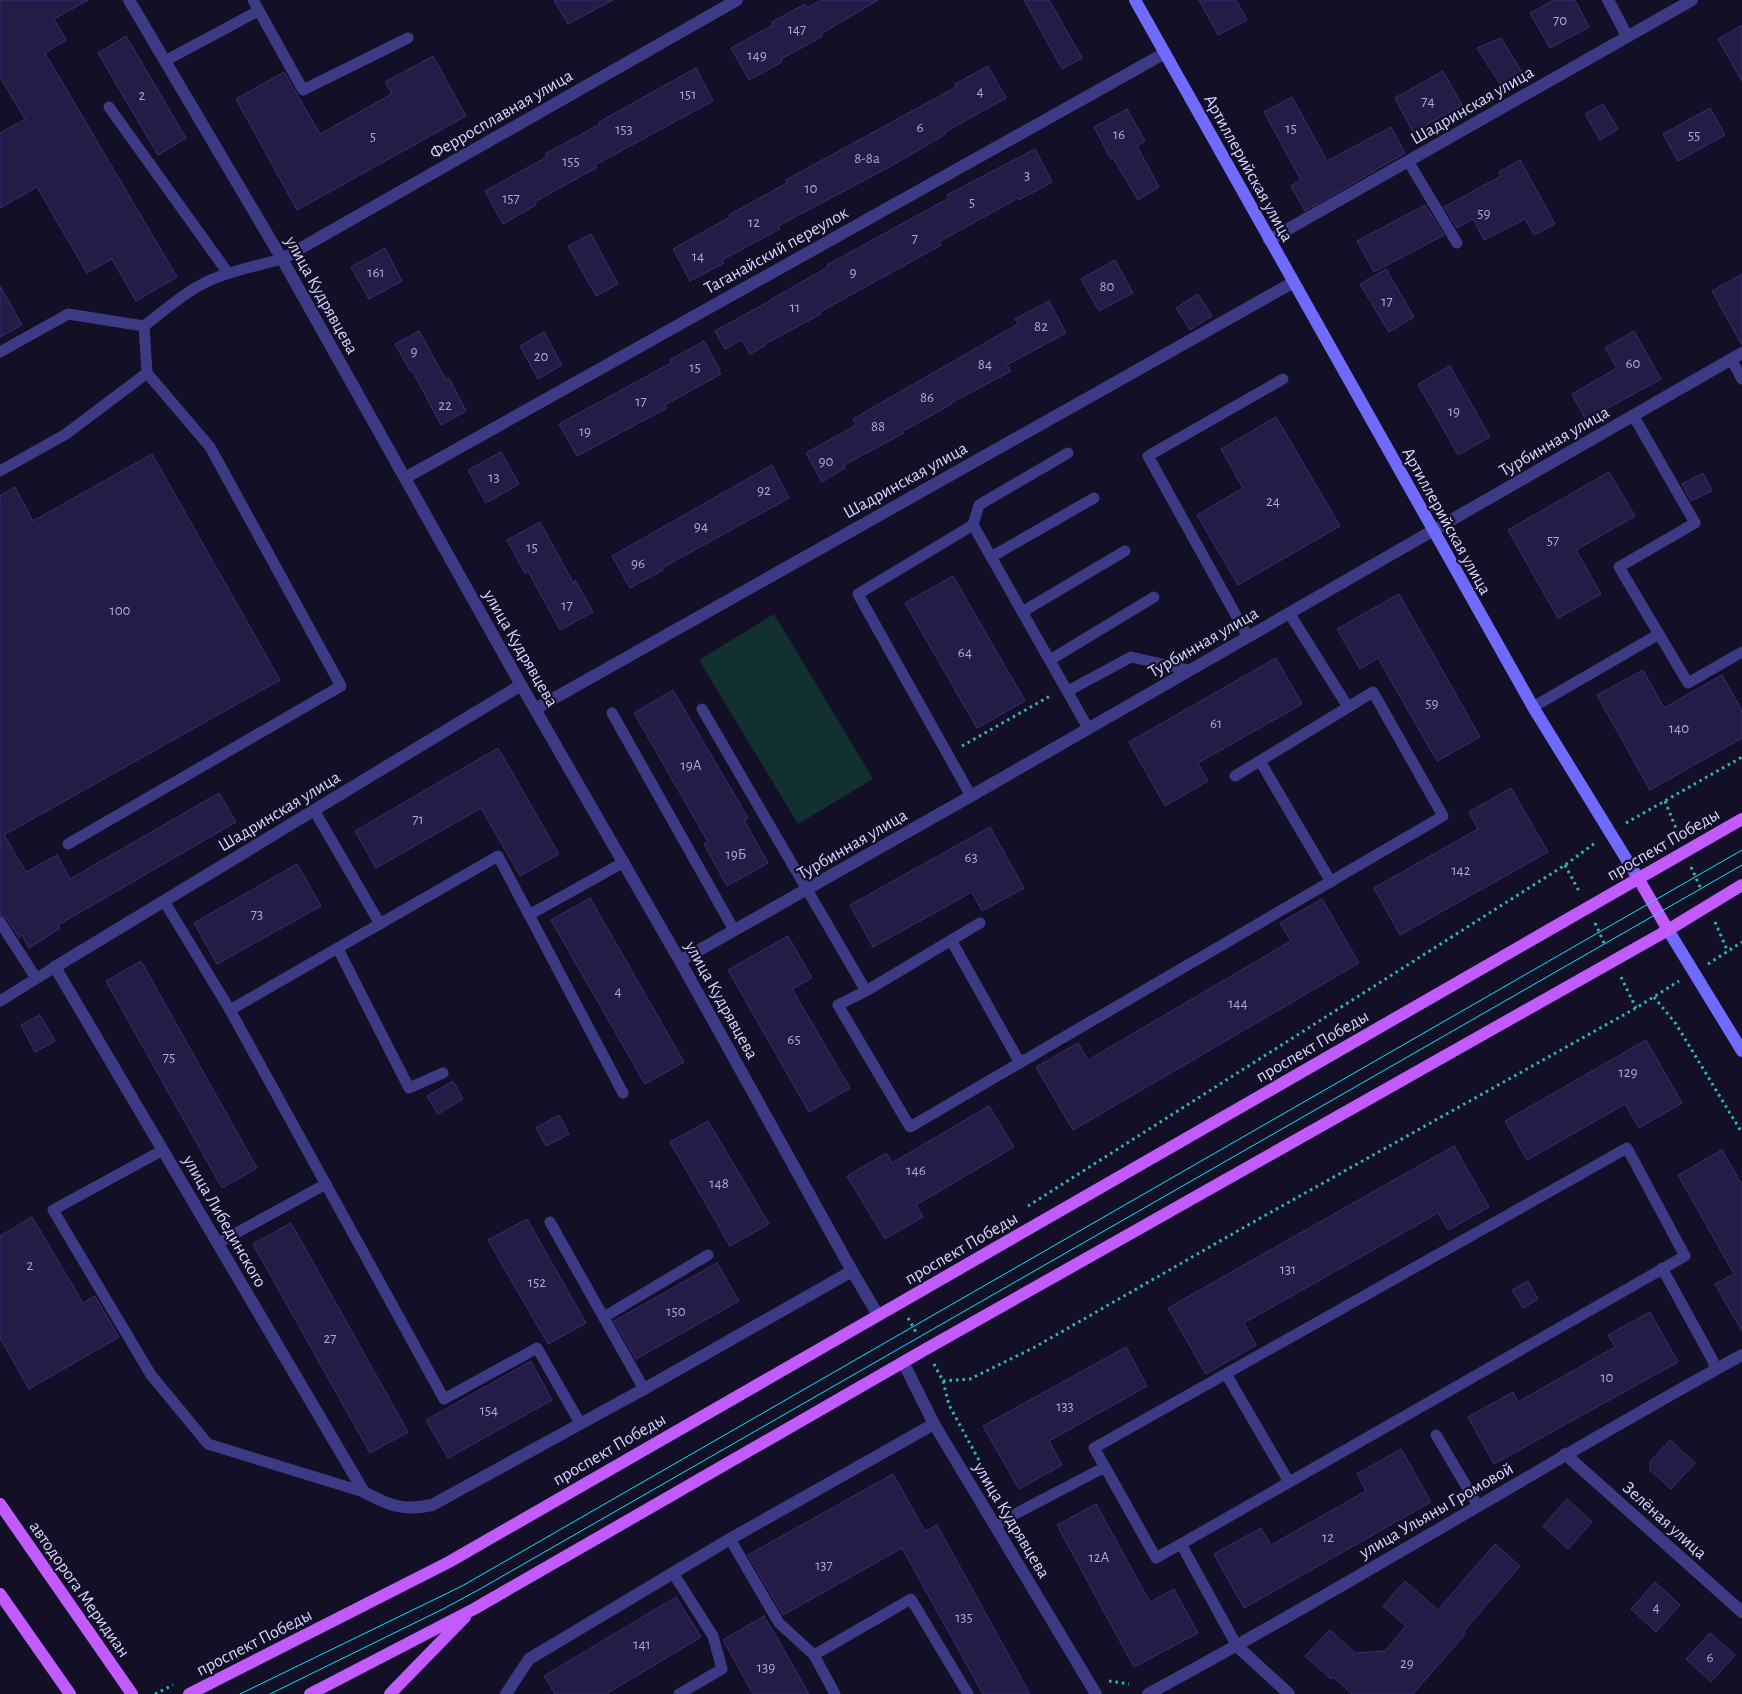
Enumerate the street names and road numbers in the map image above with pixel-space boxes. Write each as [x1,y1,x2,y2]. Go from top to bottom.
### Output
street label: Шадринская улица [1408,63,1537,148]
street label: Ферросплавная улица [427,67,576,163]
street label: Артиллерийская улица [1200,92,1296,245]
street label: Таганайский переулок [701,203,852,298]
street label: улица Кудрявцева [281,233,361,358]
street label: Турбинная улица [1496,402,1613,481]
street label: Шадринская улица [840,439,971,522]
street label: Артиллерийская улица [1398,445,1494,598]
street label: улица Кудрявцева [479,586,561,710]
street label: Турбинная улица [1145,603,1262,682]
street label: Шадринская улица [215,768,344,855]
street label: проспект Победы [1603,804,1723,884]
street label: Турбинная улица [794,805,911,884]
street label: улица Кудрявцева [681,938,761,1063]
street label: проспект Победы [1252,1006,1372,1086]
street label: улица Либединского [179,1151,270,1291]
street label: проспект Победы [901,1208,1021,1288]
street label: проспект Победы [549,1409,669,1489]
street label: улица Кудрявцева [969,1459,1053,1582]
street label: улица Ульяны Громовой [1356,1460,1516,1563]
street label: Зелёная улица [1619,1479,1710,1563]
street label: автодорога Меридиан [26,1518,133,1661]
street label: проспект Победы [193,1605,315,1680]

